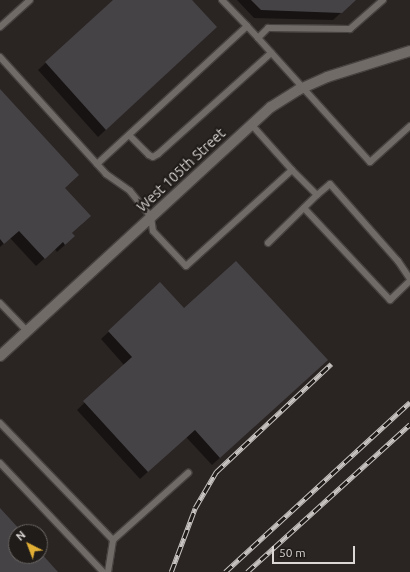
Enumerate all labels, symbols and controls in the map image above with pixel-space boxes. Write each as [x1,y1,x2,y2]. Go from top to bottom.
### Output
street label: West 105th Street [133,125,229,215]
north arrow [8,524,48,564]
text: N [14,529,28,543]
scale bar [274,538,357,564]
text: 50 m [279,546,306,559]

